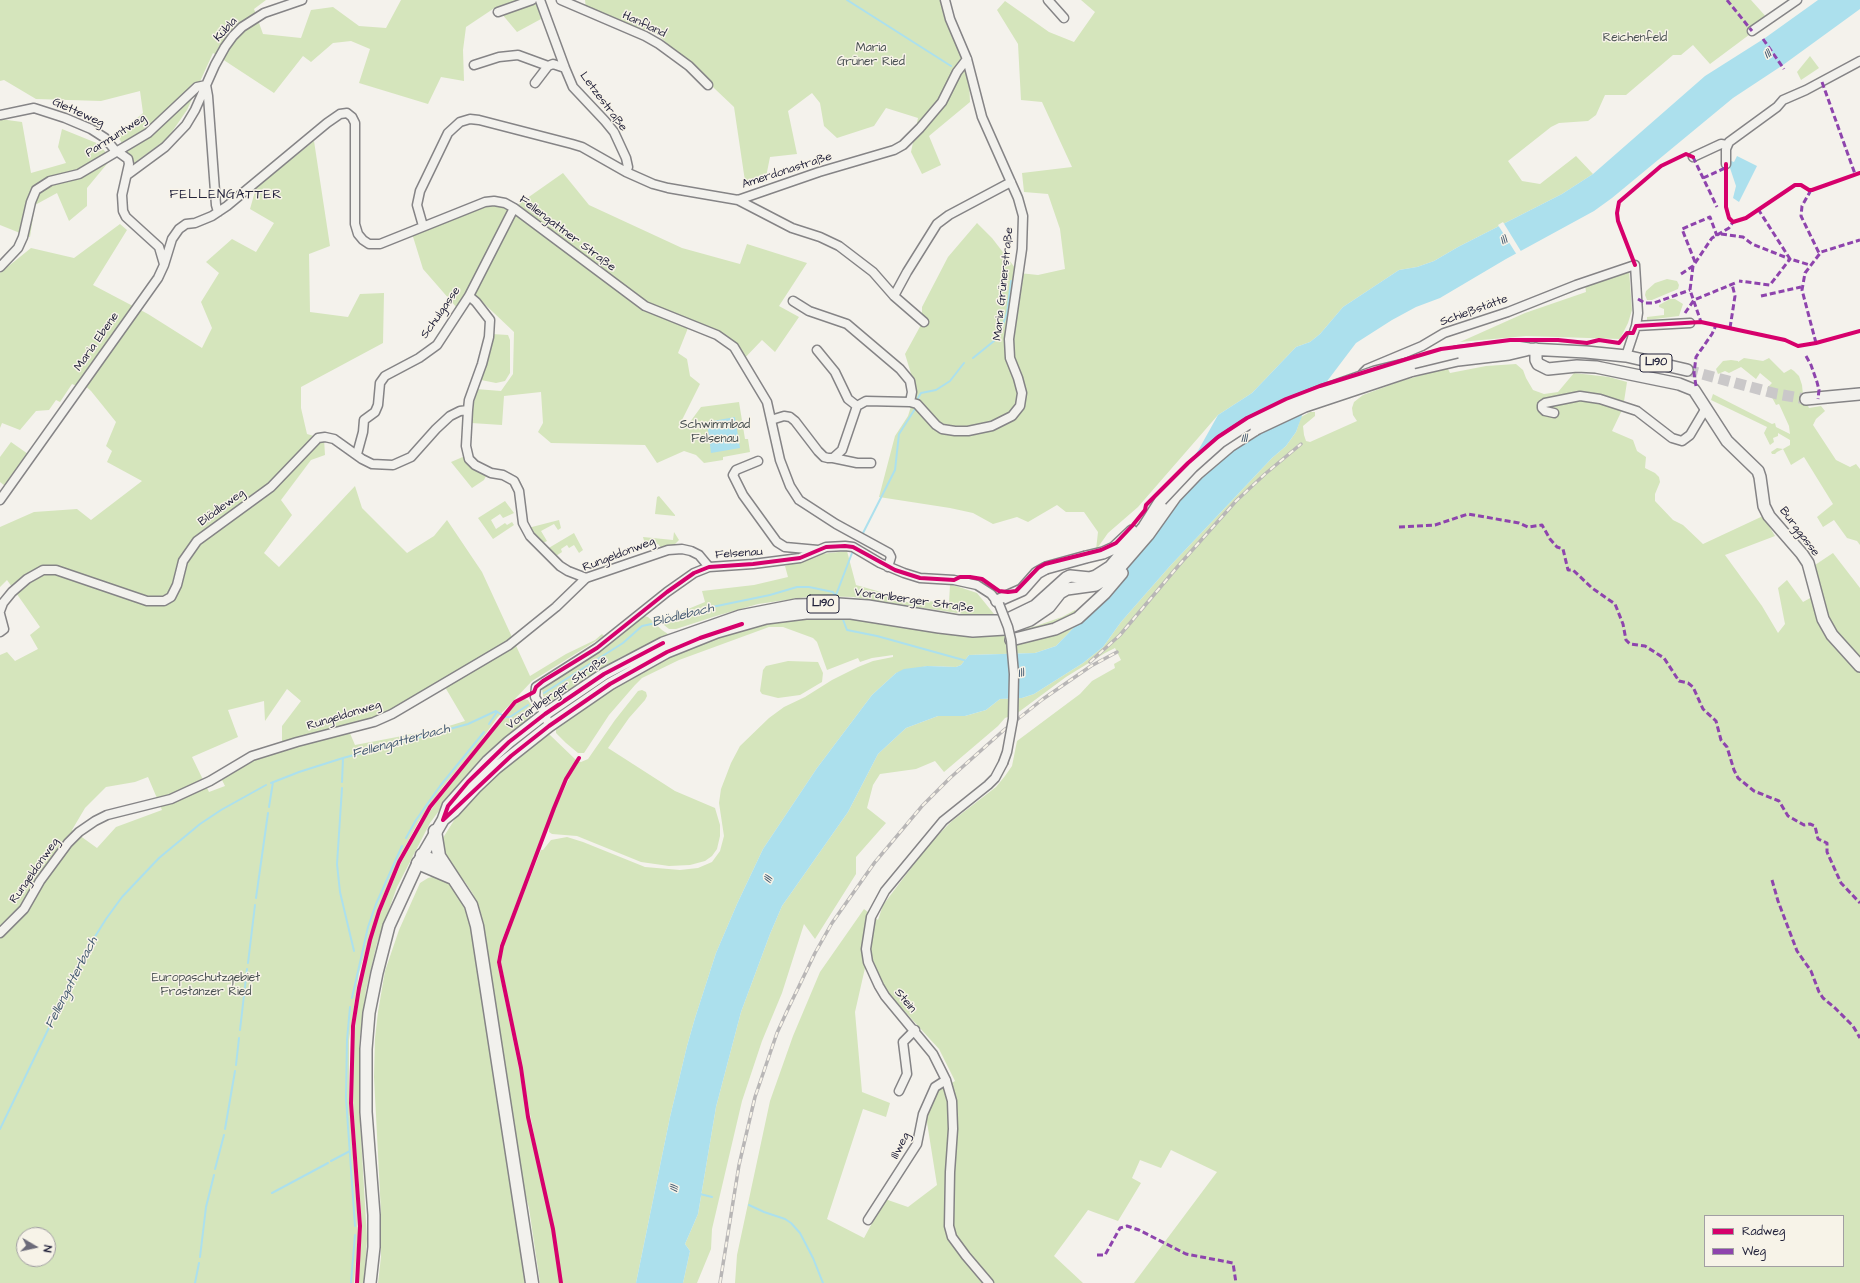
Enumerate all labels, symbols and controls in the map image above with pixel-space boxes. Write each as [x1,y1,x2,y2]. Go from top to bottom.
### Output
street label: Hanfland [620,9,668,41]
street label: Kübla [211,15,241,45]
park label: Reichenfeld [1603,31,1667,45]
park label: Maria Grüner Ried [837,41,905,69]
water label: Ill [1761,47,1775,63]
street label: Letzestraße [576,69,630,135]
street label: Gletteweg [50,95,106,131]
street label: Parmuntweg [83,111,149,161]
street label: Amerdonastraße [740,150,834,192]
district label: FELLENGATTER [169,187,283,203]
street label: Fellengattner Straße [516,193,618,275]
street label: Maria Grünerstraße [991,226,1017,342]
water label: Ill [1498,233,1510,249]
street label: Schulgasse [418,284,464,342]
street label: Schießstätte [1438,292,1510,330]
street label: Maria Ebene [72,310,122,374]
road number: L190 [1640,354,1672,372]
park label: Schwimmbad Felsenau [680,418,750,446]
water label: Ill [1241,431,1247,447]
street label: Blödleweg [196,486,248,530]
street label: Burggasse [1776,504,1822,560]
street label: Rungeldonweg [581,535,657,575]
street label: Felsenau [715,545,763,563]
street label: Vorarlberger Straße [854,586,974,616]
road number: L190 [807,595,839,613]
water label: Blödlebach [651,601,715,631]
street label: Vorarlberger Straße [504,653,610,733]
water label: Ill [1016,666,1026,682]
street label: Rungeldonweg [305,698,383,734]
water label: Fellengatterbach [351,721,451,763]
street label: Rungeldonweg [7,836,63,906]
water label: Ill [761,874,777,886]
water label: Fellengatterbach [42,935,102,1031]
park label: Europaschutzgebiet Frastanzer Ried [152,971,260,999]
street label: Stein [891,986,919,1016]
street label: Illweg [888,1130,914,1162]
water label: Ill [667,1184,683,1194]
legend [1704,1215,1844,1267]
text: Radweg [1742,1223,1785,1240]
north arrow [16,1227,56,1267]
text: Weg [1742,1243,1766,1260]
text: N [39,1244,55,1253]

